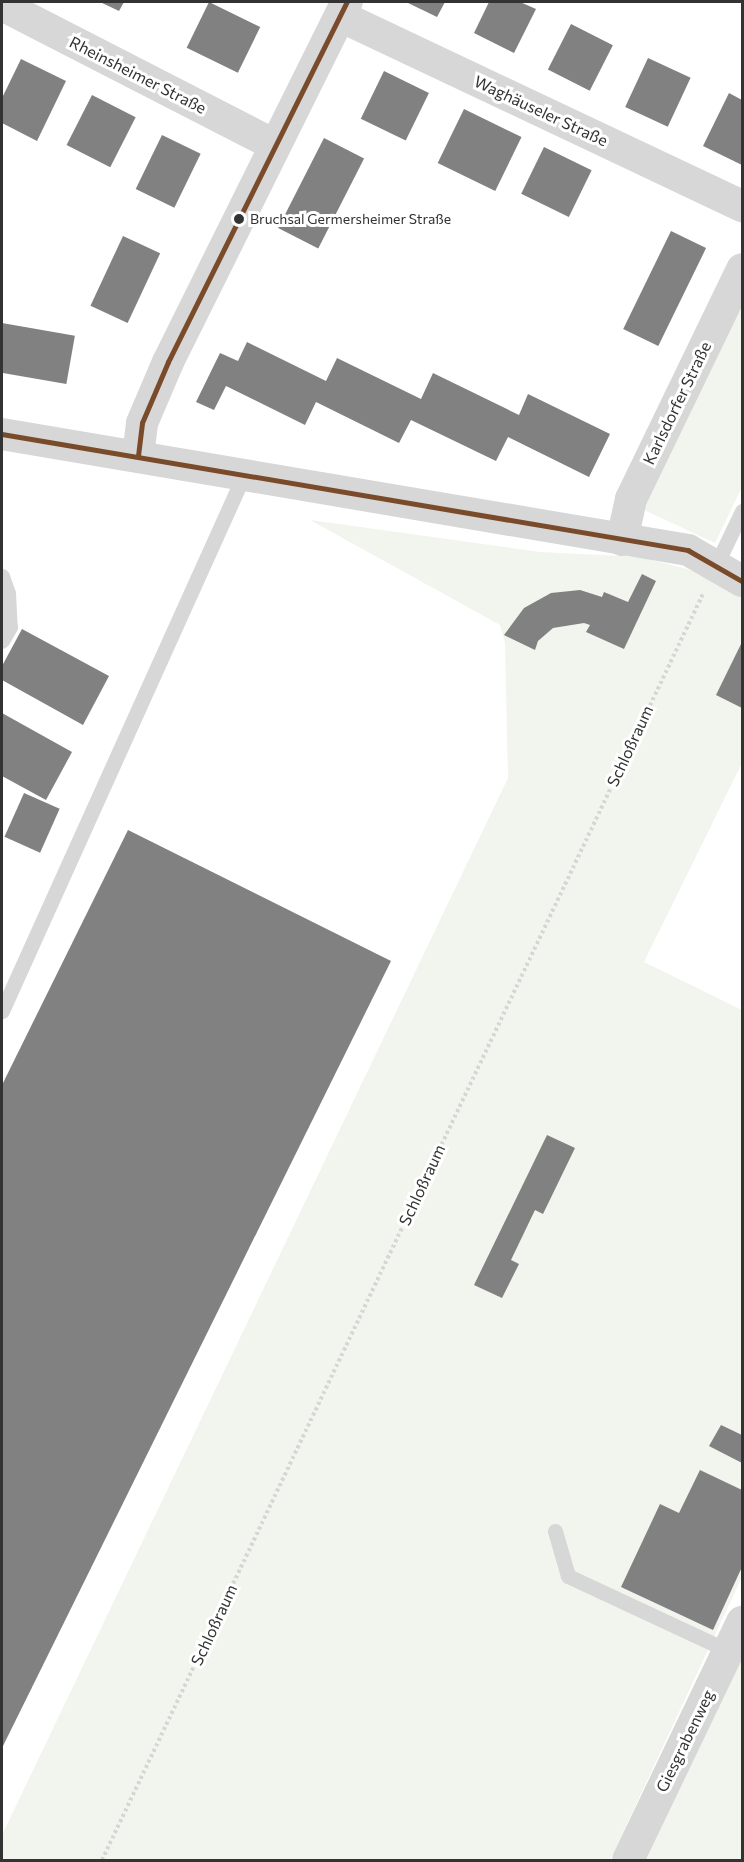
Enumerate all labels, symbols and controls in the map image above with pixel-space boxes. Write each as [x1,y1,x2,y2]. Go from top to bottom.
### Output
street label: Rheinsheimer Straße [66,32,210,118]
street label: Waghäuseler Straße [471,72,611,150]
place label: Bruchsal Germersheimer Straße [250,211,451,227]
marker: Bruchsal Germersheimer Straße [233,213,245,225]
street label: Karlsdorfer Straße [639,338,715,468]
street label: Schloßraum [603,702,657,790]
street label: Schloßraum [395,1141,449,1229]
street label: Schloßraum [187,1581,241,1669]
street label: Giesgrabenweg [652,1687,718,1795]

